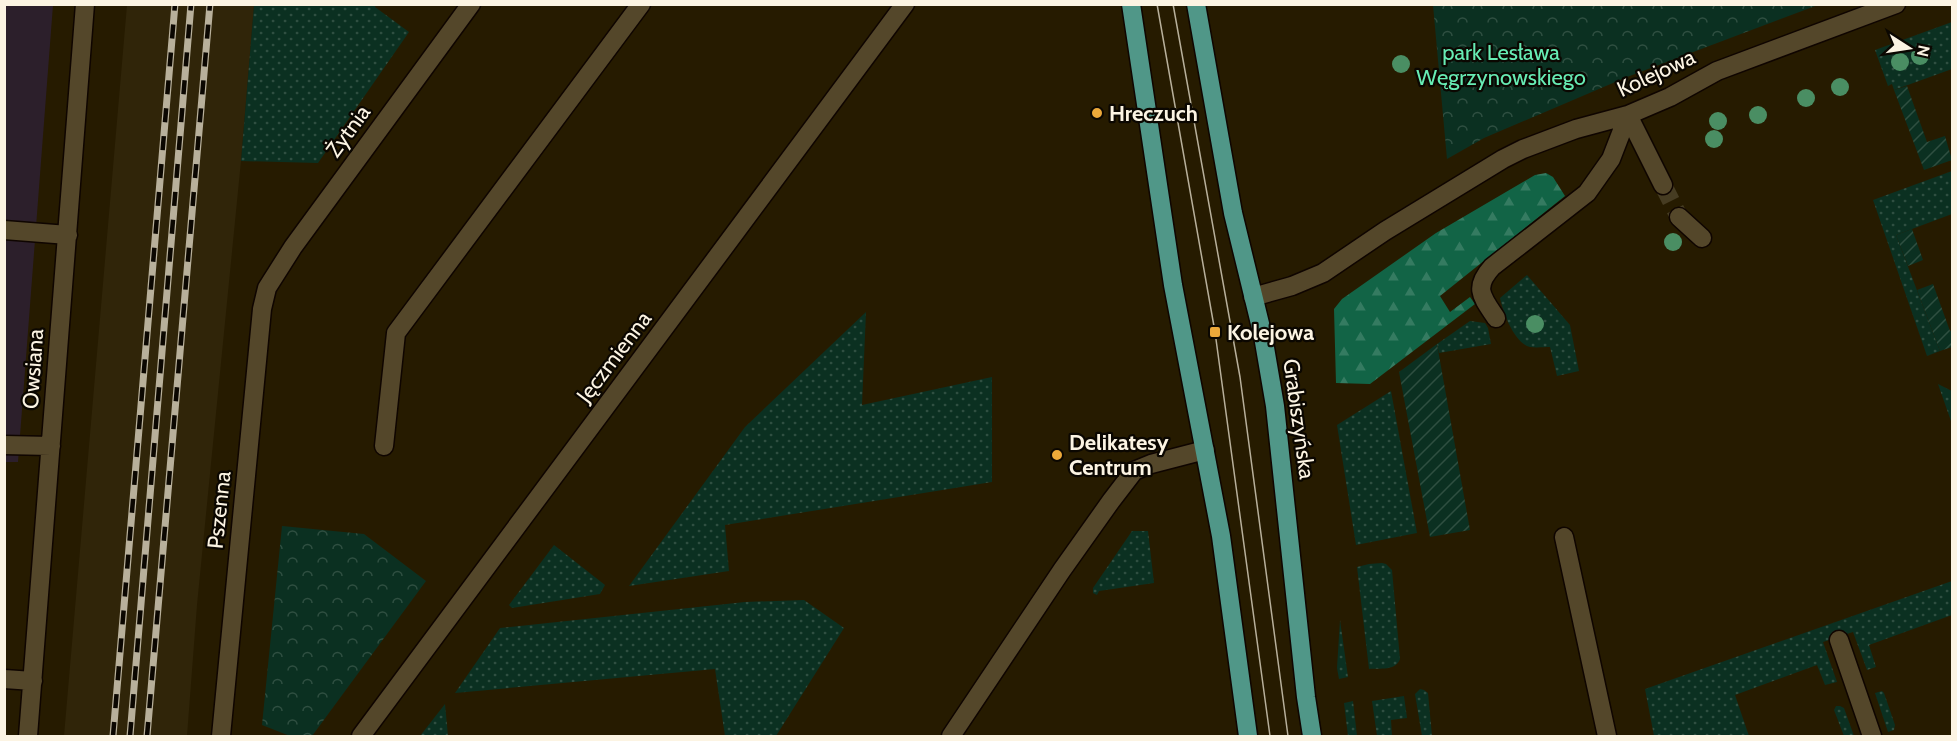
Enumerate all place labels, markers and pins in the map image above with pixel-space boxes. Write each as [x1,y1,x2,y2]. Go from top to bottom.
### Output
place label: Hreczuch [1109,100,1198,127]
marker: Hreczuch [1090,106,1104,120]
place label: Kolejowa [1227,319,1314,346]
marker: Kolejowa [1208,325,1222,339]
place label: Delikatesy Centrum [1069,429,1169,481]
marker: Delikatesy Centrum [1050,448,1064,462]

